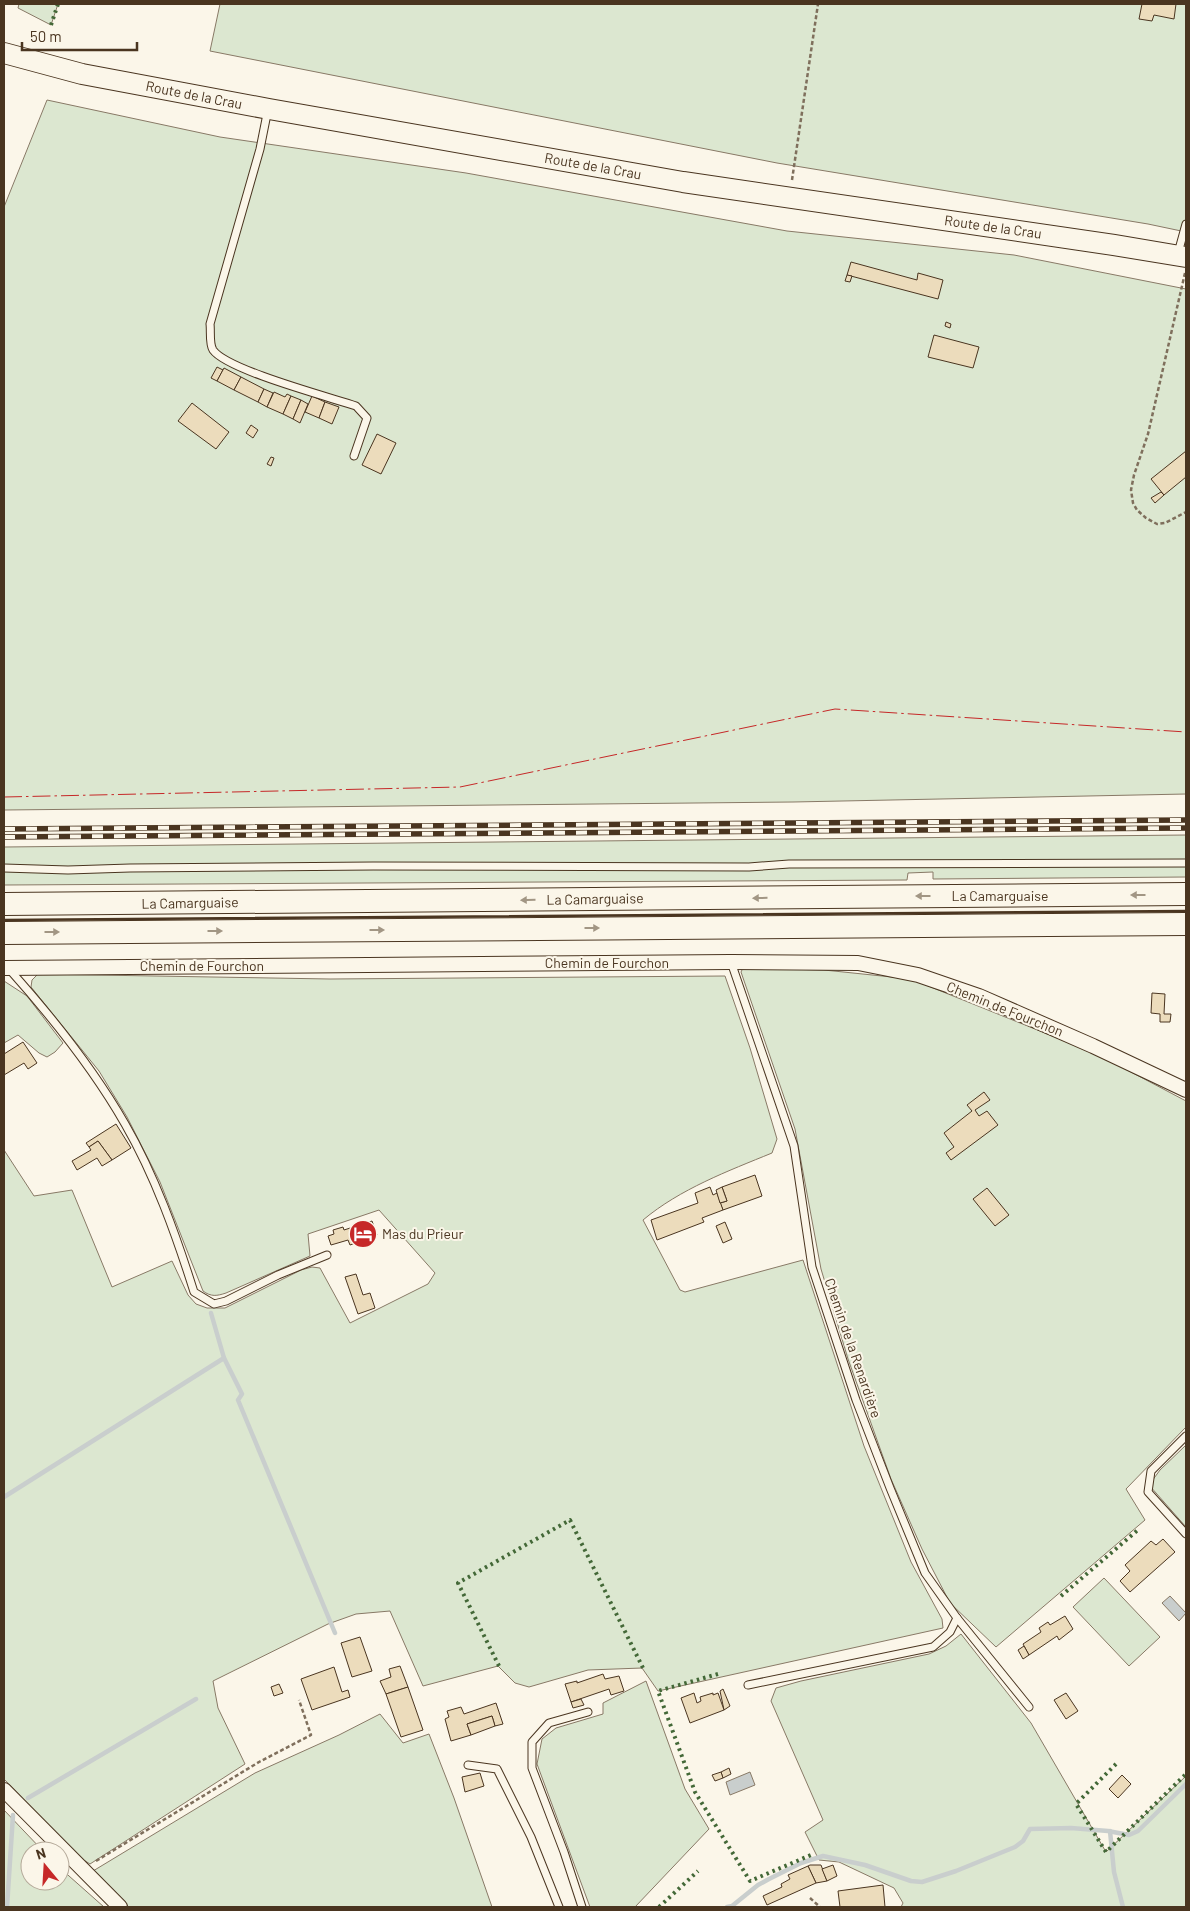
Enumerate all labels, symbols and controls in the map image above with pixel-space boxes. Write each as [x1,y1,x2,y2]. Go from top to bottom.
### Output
scale bar [22,20,138,52]
text: 50 m [30,27,62,45]
street label: Route de la Crau [144,77,244,112]
street label: Route de la Crau [543,149,643,182]
street label: Route de la Crau [943,211,1043,242]
street label: La Camarguaise [951,887,1049,904]
street label: La Camarguaise [546,889,644,908]
one-way arrow [1129,891,1145,899]
one-way arrow [914,892,930,900]
street label: La Camarguaise [141,893,239,912]
one-way arrow [752,894,768,902]
one-way arrow [519,896,535,904]
one-way arrow [585,924,601,932]
one-way arrow [370,926,386,934]
one-way arrow [207,927,223,935]
one-way arrow [45,928,61,936]
street label: Chemin de Fourchon [545,954,669,971]
street label: Chemin de Fourchon [140,957,264,974]
street label: Chemin de Fourchon [944,977,1066,1040]
hotel icon: Mas du Prieur [348,1219,378,1249]
place label: Mas du Prieur [382,1225,464,1242]
street label: Chemin de la Renardière [822,1276,885,1420]
north arrow [20,1841,70,1891]
text: N [34,1844,48,1863]

